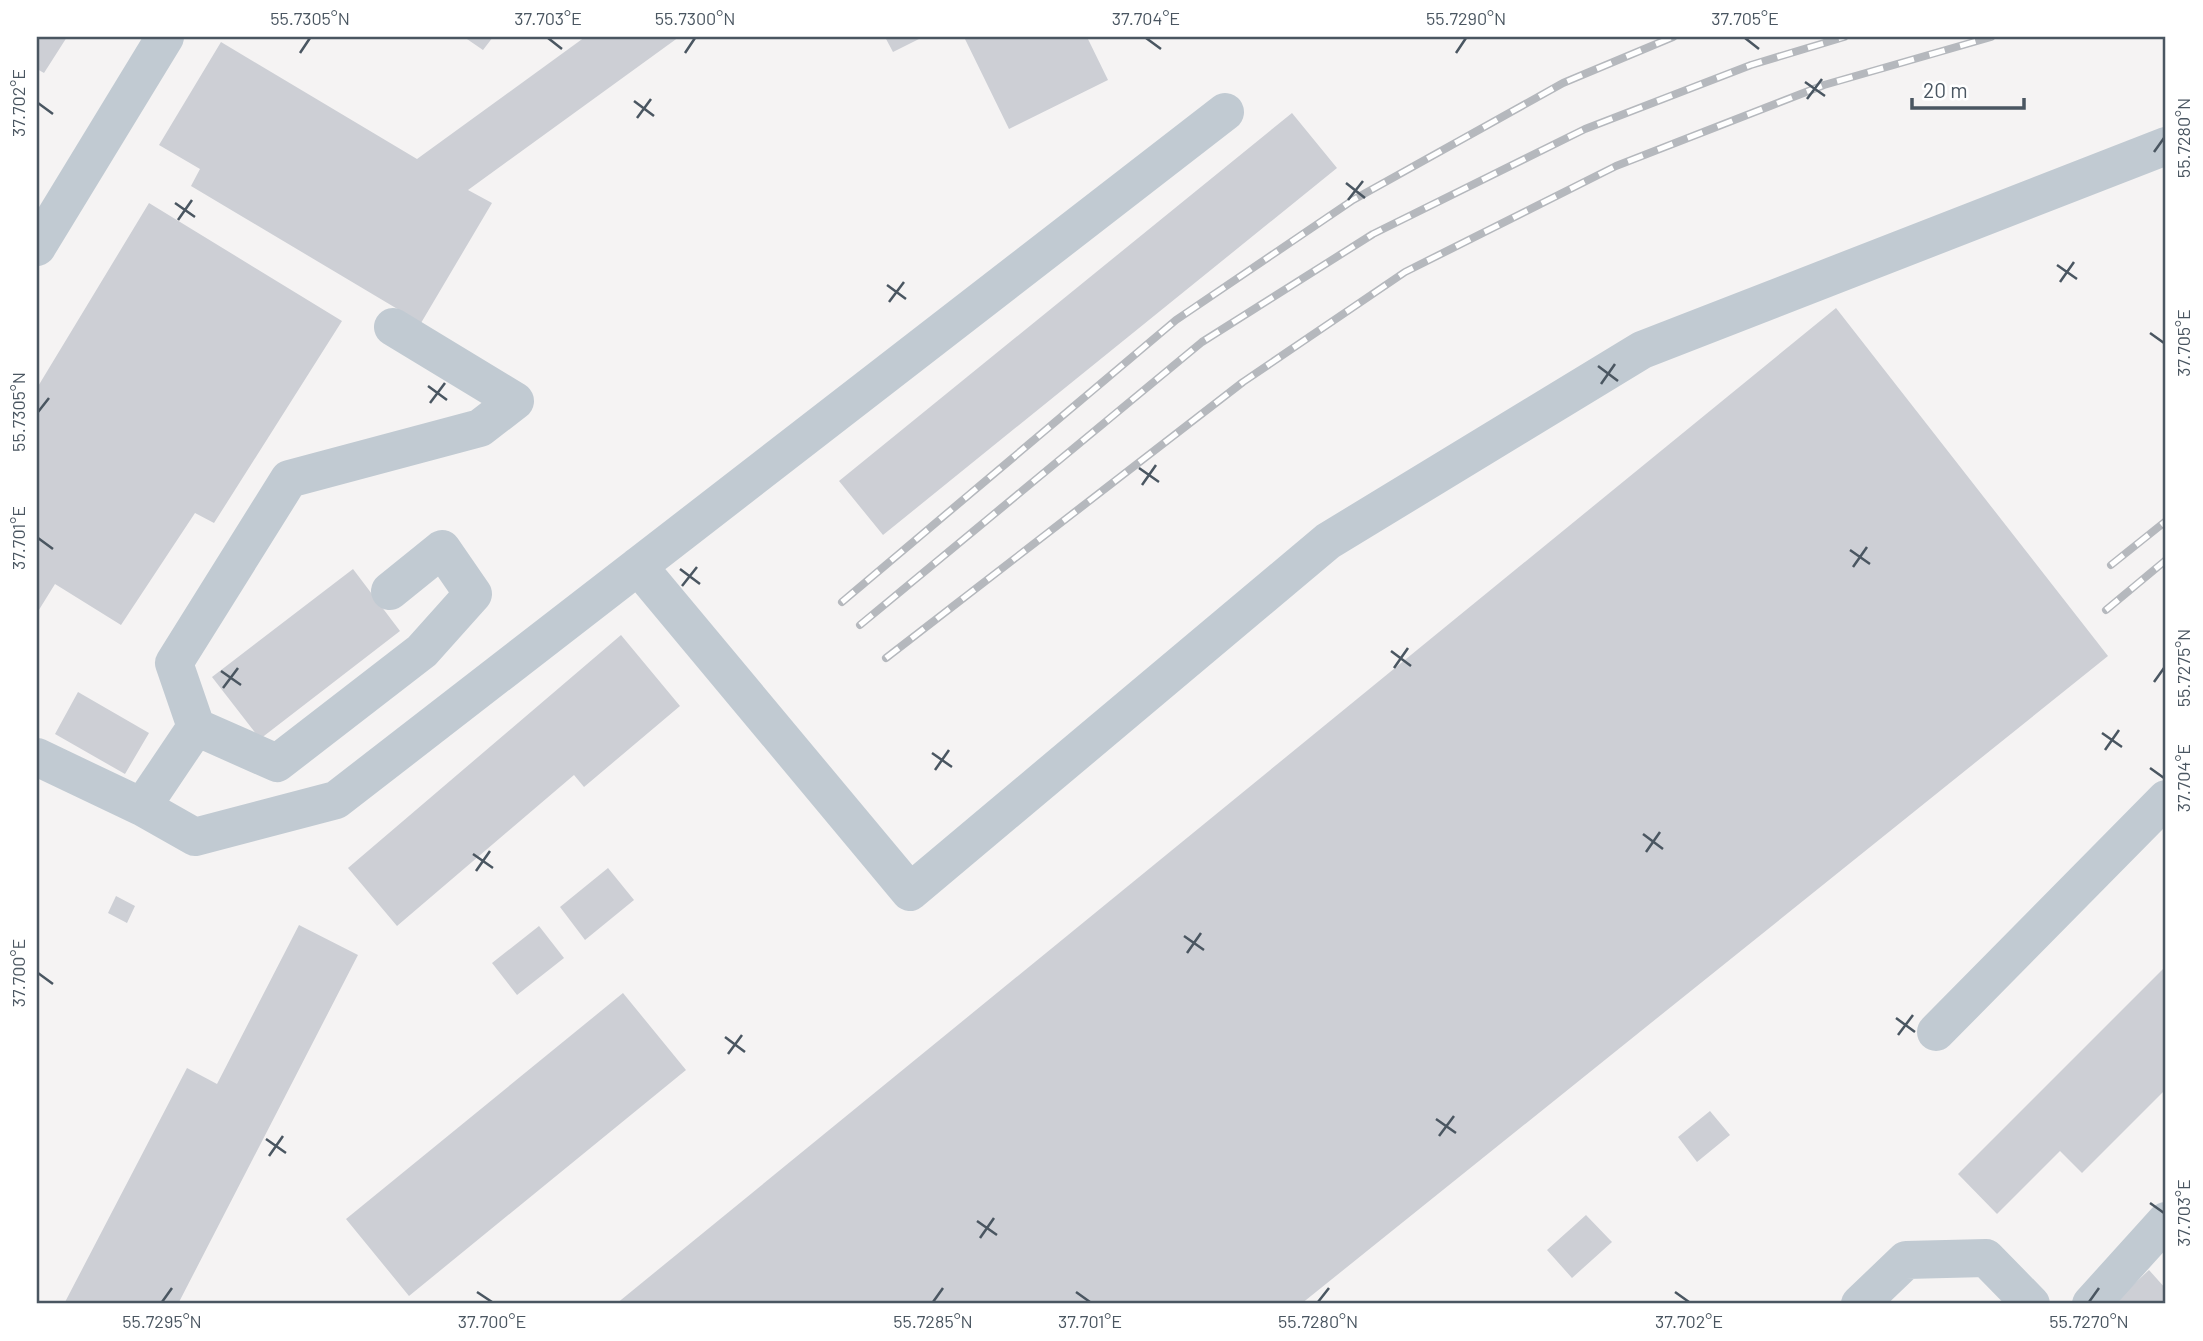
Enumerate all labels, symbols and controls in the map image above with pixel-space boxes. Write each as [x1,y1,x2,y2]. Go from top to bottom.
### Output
text: 55.7305°N [270,7,350,29]
text: 37.703°E [514,7,582,29]
text: 55.7300°N [655,7,735,29]
text: 37.704°E [1112,7,1180,29]
text: 55.7290°N [1426,7,1506,29]
text: 37.705°E [1711,7,1779,29]
scale bar [1912,66,2024,110]
text: 37.702°E [7,69,29,137]
text: 20 m [1923,77,1968,102]
text: 55.7280°N [2172,98,2194,178]
text: 37.705°E [2172,309,2194,377]
text: 55.7305°N [7,372,29,452]
text: 37.701°E [7,506,29,570]
text: 55.7275°N [2172,629,2194,707]
text: 37.704°E [2172,744,2194,812]
text: 37.700°E [7,939,29,1007]
text: 37.703°E [2172,1179,2194,1247]
text: 55.7295°N [122,1310,202,1332]
text: 37.700°E [458,1310,526,1332]
text: 55.7285°N [893,1310,973,1332]
text: 37.701°E [1058,1310,1122,1332]
text: 55.7280°N [1278,1310,1358,1332]
text: 37.702°E [1655,1310,1723,1332]
text: 55.7270°N [2049,1310,2129,1332]

